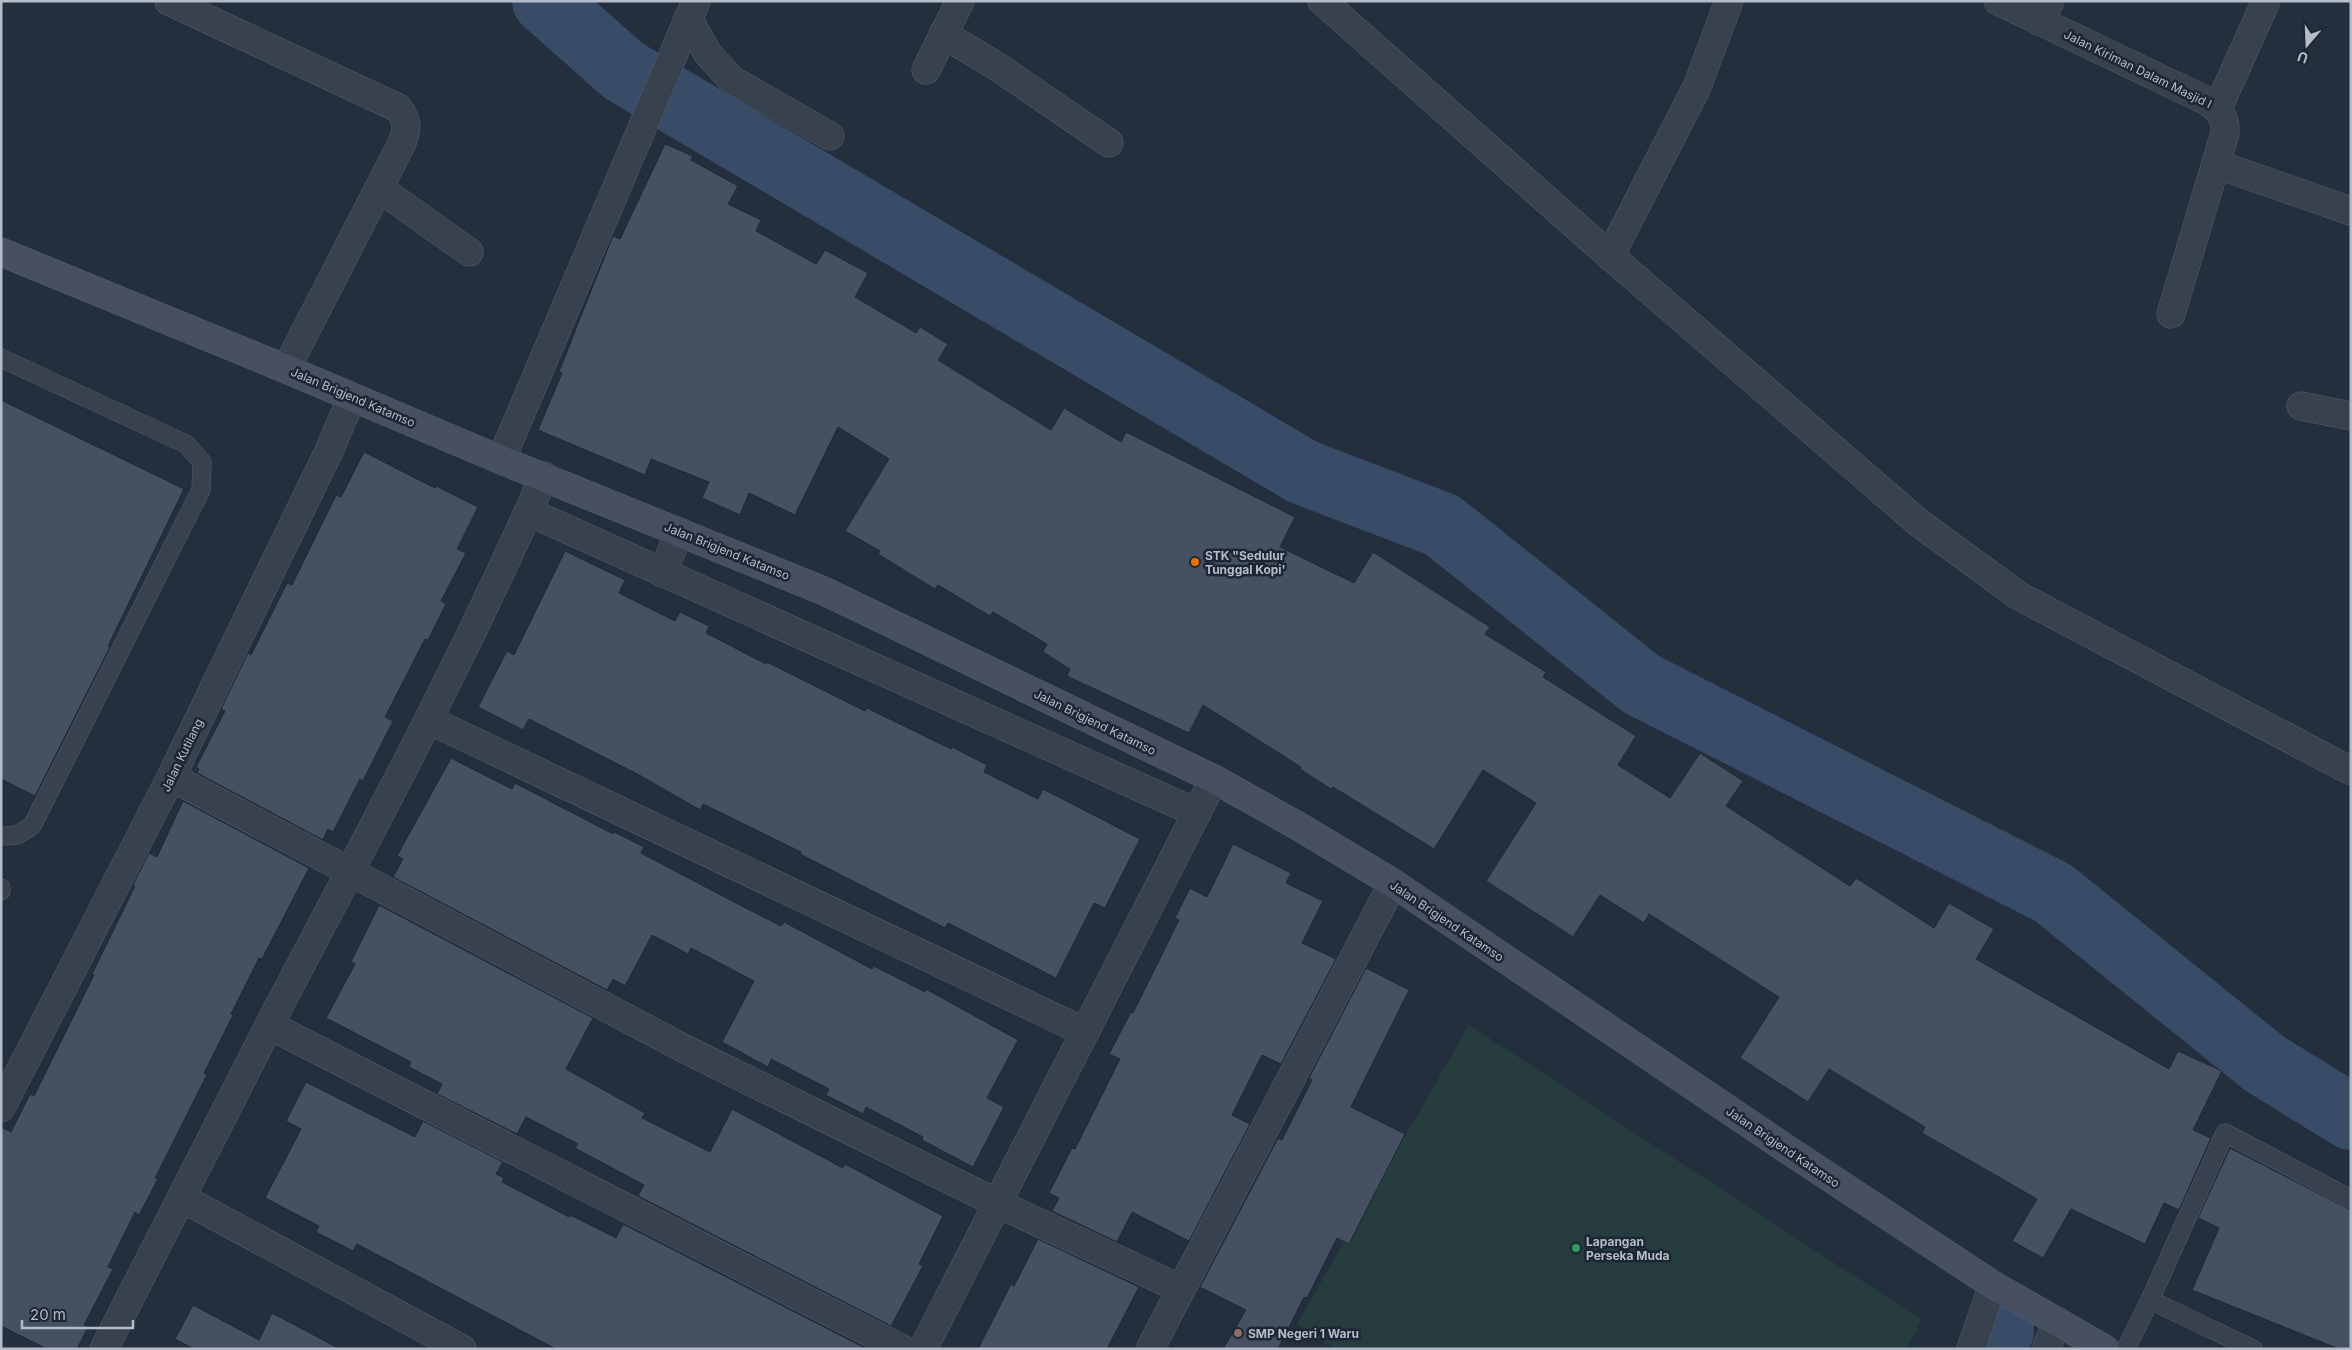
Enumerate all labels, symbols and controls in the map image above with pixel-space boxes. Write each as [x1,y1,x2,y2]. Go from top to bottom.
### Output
north arrow [2282,20,2332,70]
street label: Jalan Kiriman Dalam Masjid I [2062,27,2214,111]
text: U [2295,48,2310,67]
street label: Jalan Brigjend Katamso [288,364,418,430]
street label: Jalan Brigjend Katamso [662,519,792,583]
place label: STK "Sedulur Tunggal Kopi' [1205,548,1286,577]
marker: STK "Sedulur Tunggal Kopi' [1189,556,1201,568]
street label: Jalan Brigjend Katamso [1032,686,1158,758]
street label: Jalan Kutilang [158,716,206,794]
street label: Jalan Brigjend Katamso [1387,877,1507,965]
street label: Jalan Brigjend Katamso [1723,1103,1843,1191]
place label: Lapangan Perseka Muda [1586,1234,1670,1263]
marker: Lapangan Perseka Muda [1570,1242,1582,1254]
scale bar [22,1298,134,1330]
text: 20 m [30,1305,66,1324]
place label: SMP Negeri 1 Waru [1248,1326,1359,1341]
marker: SMP Negeri 1 Waru [1232,1327,1244,1339]

